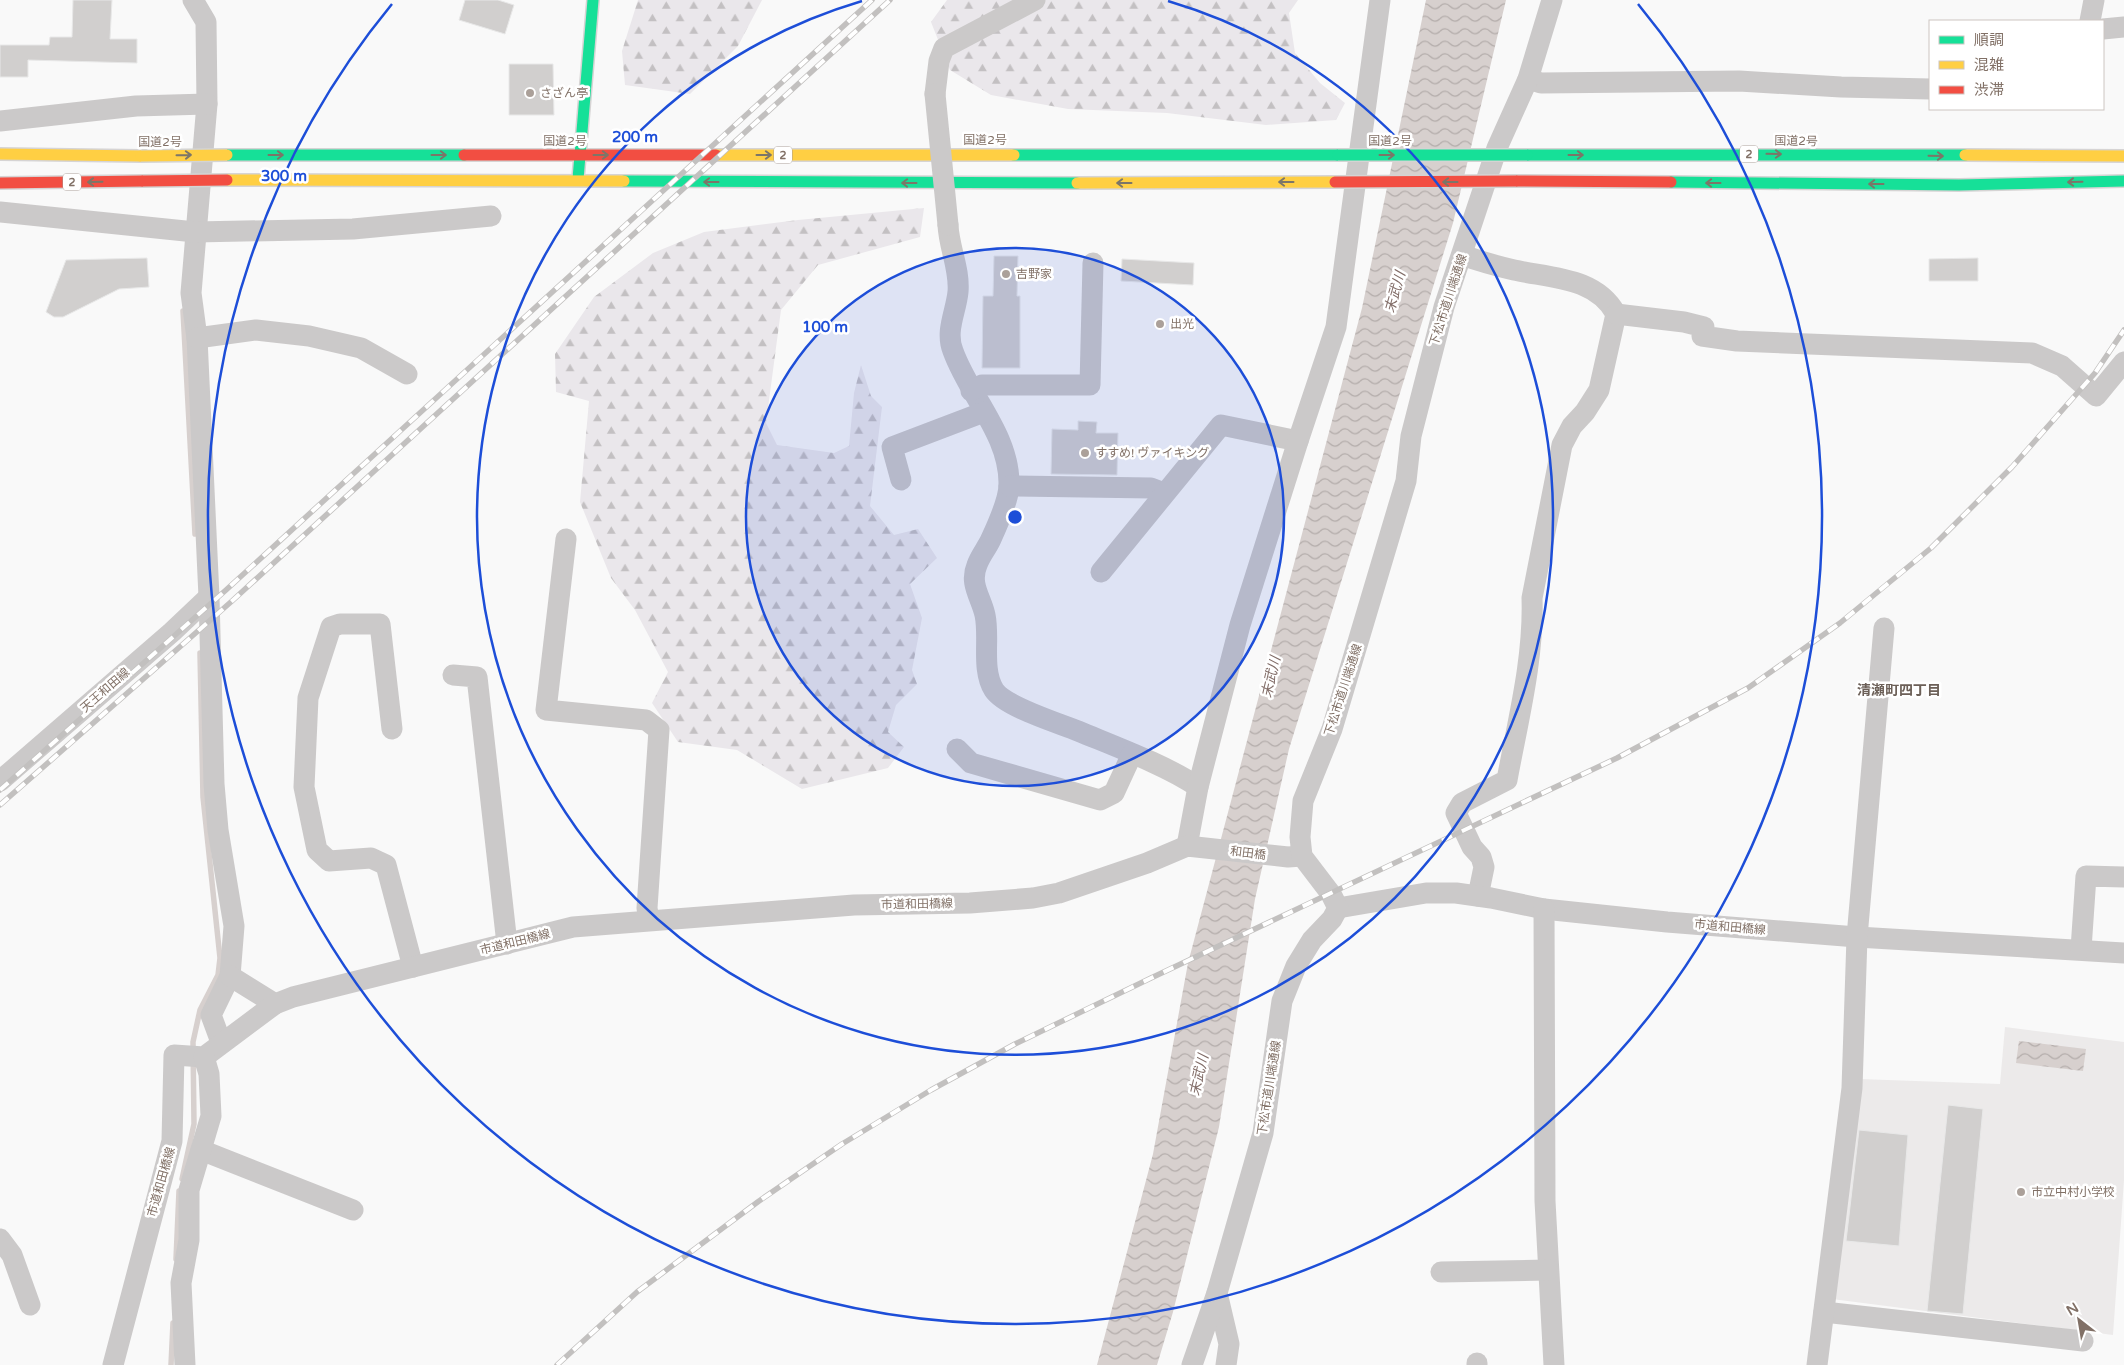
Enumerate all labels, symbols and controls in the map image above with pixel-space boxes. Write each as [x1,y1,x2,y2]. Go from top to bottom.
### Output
legend [1929,20,2104,110]
text: 順調 [1974,31,2004,49]
text: 混雑 [1974,56,2004,74]
text: 渋滞 [1974,81,2004,99]
place label: さざん亭 [540,86,588,100]
marker: さざん亭 [524,87,536,99]
text: 200 m [612,128,658,146]
street label: 国道2号 [963,133,1007,147]
street label: 国道2号 [543,134,587,148]
street label: 国道2号 [1368,134,1412,148]
street label: 国道2号 [1774,134,1818,148]
street label: 国道2号 [138,135,182,149]
road number: 2 [774,146,792,164]
road number: 2 [1740,146,1758,162]
one-way arrow [1765,149,1781,159]
one-way arrow [176,150,192,160]
one-way arrow [268,150,284,160]
one-way arrow [430,150,446,160]
one-way arrow [592,150,609,160]
one-way arrow [755,150,771,160]
one-way arrow [1378,150,1394,160]
one-way arrow [1568,150,1584,160]
one-way arrow [1928,151,1944,161]
text: 300 m [261,167,307,185]
road number: 2 [63,173,81,190]
one-way arrow [87,177,103,187]
one-way arrow [703,177,720,187]
one-way arrow [1278,177,1294,187]
one-way arrow [1442,177,1458,187]
one-way arrow [2068,177,2084,187]
one-way arrow [901,178,917,187]
one-way arrow [1116,178,1132,188]
one-way arrow [1705,178,1722,188]
one-way arrow [1868,179,1884,189]
street label: 下松市道川端通線 [1427,252,1469,348]
place label: 吉野家 [1016,267,1052,281]
marker: 吉野家 [1000,268,1012,280]
water label: 末武川 [1381,268,1410,315]
place label: 出光 [1170,317,1194,331]
text: 100 m [802,318,848,336]
marker: 出光 [1154,318,1166,330]
place label: すすめ! ヴァイキング [1095,446,1209,460]
marker: すすめ! ヴァイキング [1079,447,1091,459]
centre of rings [1006,508,1024,526]
street label: 下松市道川端通線 [1322,642,1364,738]
water label: 末武川 [1258,653,1284,699]
street label: 天王和田線 [78,665,132,715]
district label: 清瀬町四丁目 [1857,682,1941,699]
street label: 和田橋 [1229,844,1267,862]
street label: 市道和田橋線 [881,896,953,912]
street label: 市道和田橋線 [1694,917,1766,937]
street label: 市道和田橋線 [478,926,552,958]
street label: 下松市道川端通線 [1255,1039,1283,1137]
water label: 末武川 [1186,1051,1212,1097]
street label: 市道和田橋線 [144,1145,178,1219]
place label: 市立中村小学校 [2031,1185,2115,1199]
marker: 市立中村小学校 [2015,1186,2027,1198]
north arrow [2054,1295,2104,1345]
text: N [2063,1299,2082,1319]

